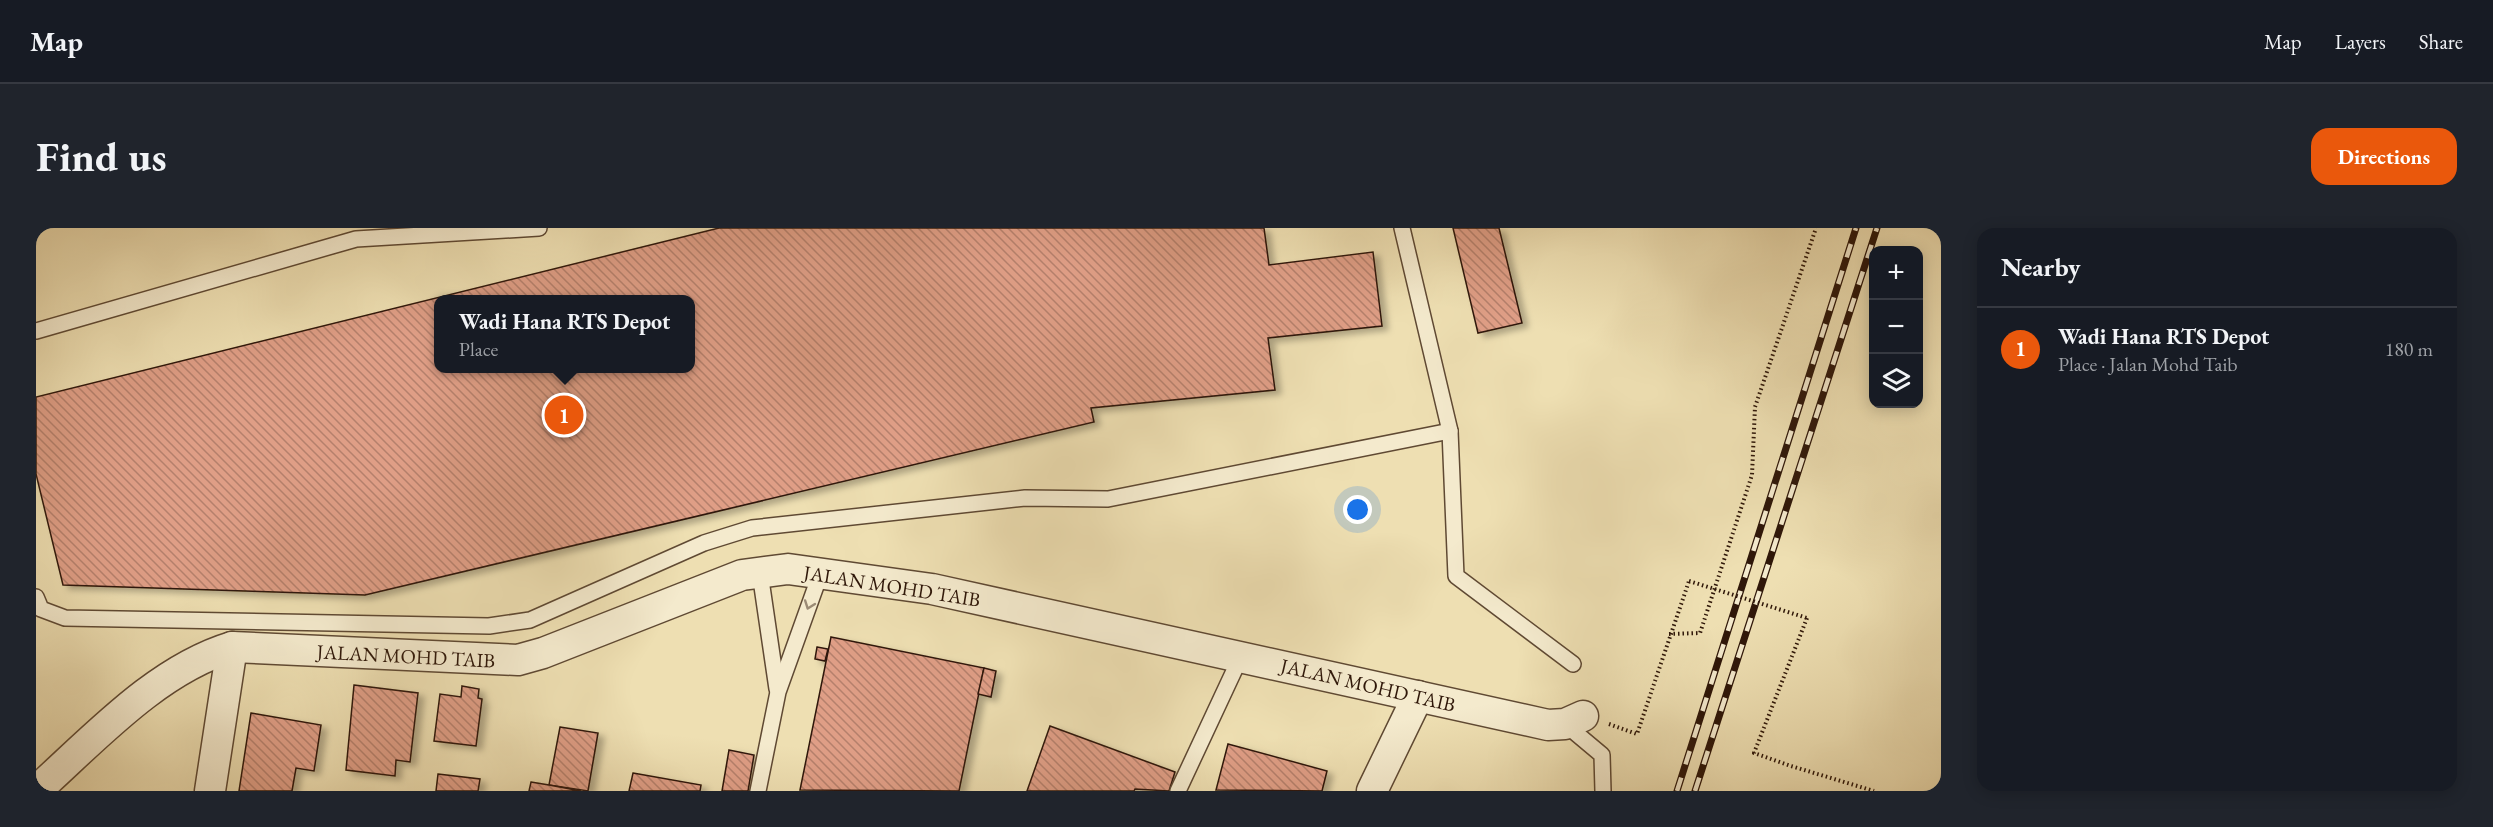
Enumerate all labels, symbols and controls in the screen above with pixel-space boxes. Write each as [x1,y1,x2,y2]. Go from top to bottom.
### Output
text: Map [30,23,83,59]
text: Map [2264,28,2302,55]
text: Layers [2335,28,2386,55]
text: Share [2419,28,2463,55]
button: Directions [2311,128,2457,185]
text: Find us [36,129,167,184]
map controls [1869,246,1923,408]
button: + [1869,246,1923,300]
text: Nearby [2001,250,2081,284]
popup [434,295,695,373]
button: − [1869,300,1923,354]
text: Wadi Hana RTS Depot [459,307,670,336]
text: Wadi Hana RTS Depot [2058,322,2269,351]
text: Place [459,336,498,362]
text: 1 [2015,336,2026,362]
text: 180 m [2385,336,2433,362]
text: Place · Jalan Mohd Taib [2058,351,2238,377]
button: layers [1869,354,1923,408]
pin: 1 [544,392,584,438]
your location [1343,495,1372,524]
street label: JALAN MOHD TAIB [800,559,982,613]
one-way arrow [803,599,816,609]
street label: JALAN MOHD TAIB [314,638,496,674]
street label: JALAN MOHD TAIB [1276,652,1458,718]

